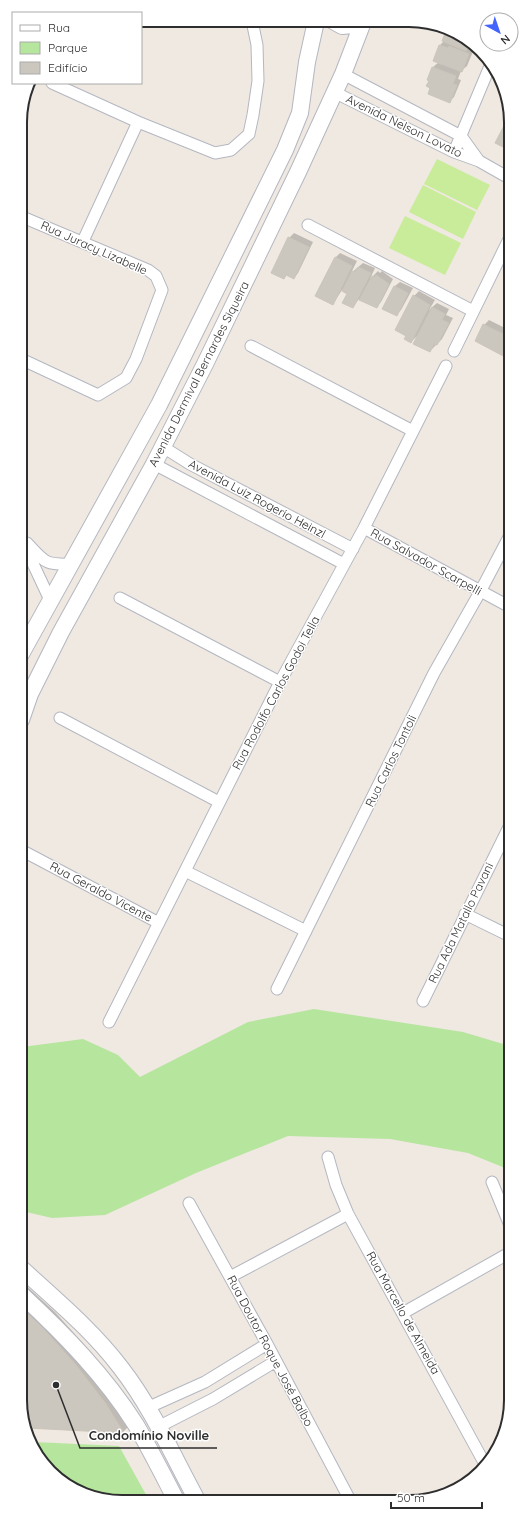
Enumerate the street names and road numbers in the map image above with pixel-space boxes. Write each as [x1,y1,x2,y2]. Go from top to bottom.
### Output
street label: Avenida Nelson Lovato [344,91,465,160]
street label: Rua Juracy Lizabelle [39,217,150,278]
street label: Avenida Dermival Bernardes Siqueira [145,278,252,469]
street label: Avenida Luiz Rogerio Heinzl [186,456,328,541]
street label: Rua Salvador Scarpelli [368,525,484,598]
street label: Rua Rodolfo Carlos Godoi Tella [229,613,323,772]
street label: Rua Carlos Tontoli [362,712,419,809]
street label: Rua Geraldo Vicente [47,858,155,925]
street label: Rua Ada Matallo Pavani [425,860,496,986]
street label: Rua Marcello de Almeida [363,1249,444,1377]
street label: Rua Doutor Roque José Balbo [224,1273,317,1429]

